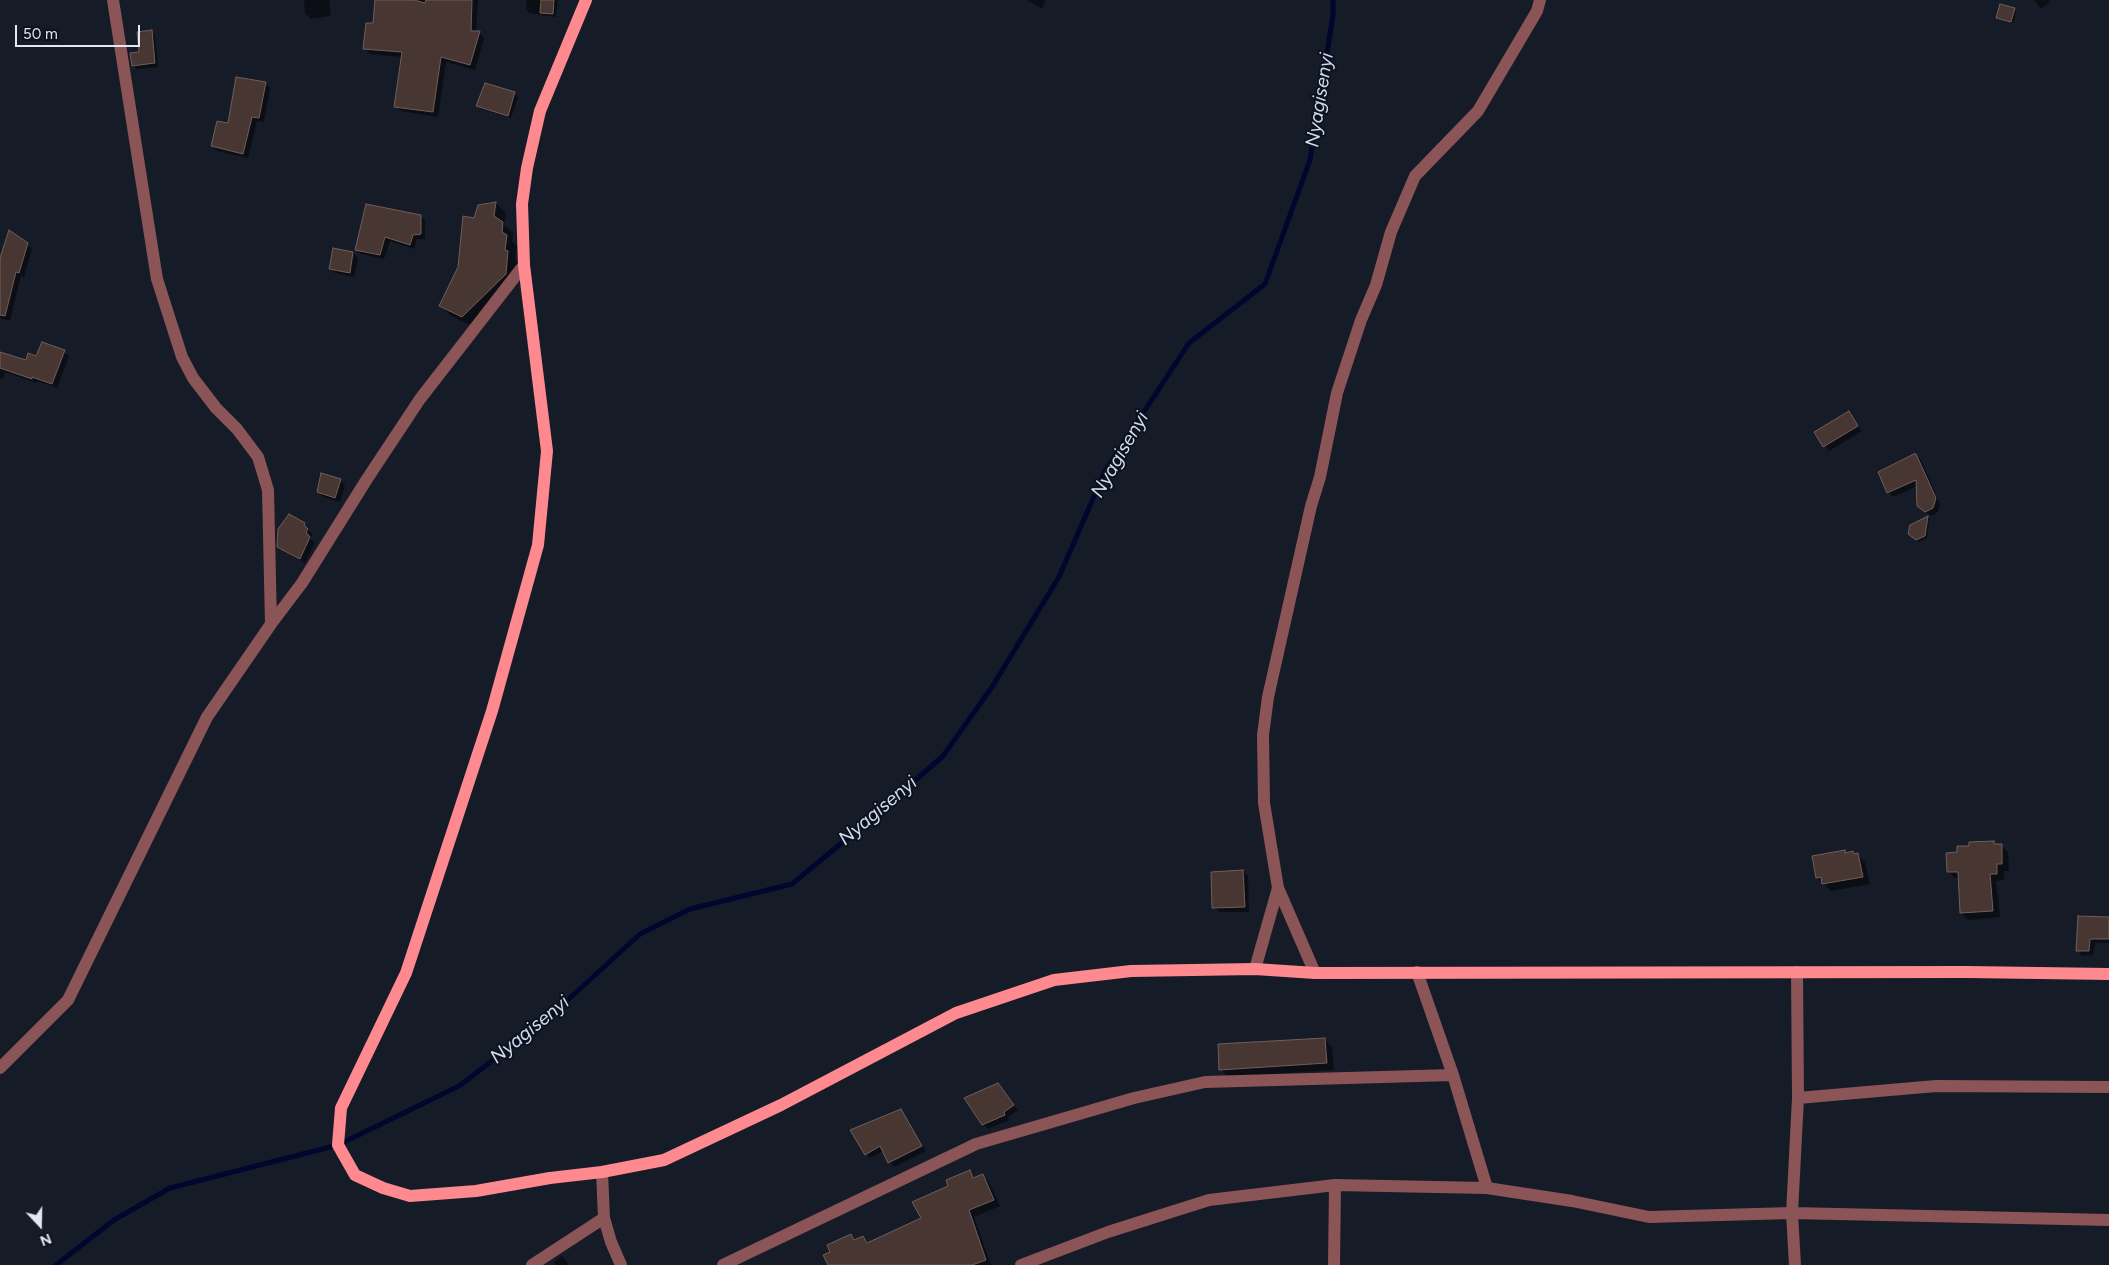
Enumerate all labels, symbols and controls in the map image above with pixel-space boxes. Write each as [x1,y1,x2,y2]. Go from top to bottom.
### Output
scale bar [18,15,142,47]
text: 50 m [23,25,58,43]
water label: Nyagisenyi [1301,51,1339,149]
water label: Nyagisenyi [1086,408,1154,502]
water label: Nyagisenyi [834,772,922,850]
water label: Nyagisenyi [486,991,574,1069]
north arrow [15,1200,65,1250]
text: N [37,1230,54,1249]

